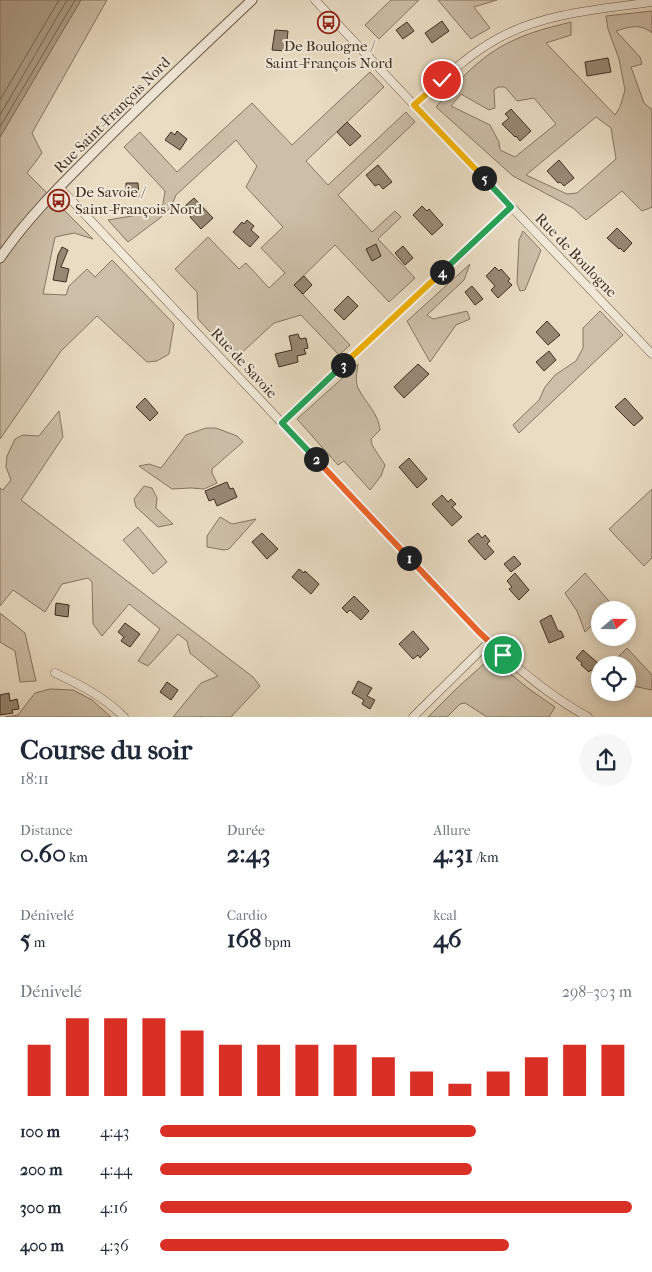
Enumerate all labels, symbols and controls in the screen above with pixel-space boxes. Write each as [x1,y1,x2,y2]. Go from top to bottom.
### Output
bus stop icon: De Boulogne / Saint-François Nord [317,11,341,35]
place label: De Boulogne / Saint-François Nord [265,37,393,72]
street label: Rue Saint-François Nord [50,53,174,177]
pin [421,59,463,101]
icon: check [428,66,456,94]
pin: 5 [472,166,496,190]
text: 5 [481,170,488,187]
place label: De Savoie / Saint-François Nord [75,183,203,218]
bus stop icon: De Savoie / Saint-François Nord [47,189,71,213]
street label: Rue de Boulogne [531,209,621,301]
pin: 4 [430,260,454,284]
text: 4 [438,264,447,281]
street label: Rue de Savoie [207,324,281,402]
pin: 3 [330,352,356,378]
text: 3 [341,357,346,374]
pin: 2 [304,446,328,472]
text: 2 [313,451,320,468]
pin: 1 [396,546,422,570]
text: 1 [407,550,412,567]
north arrow [591,601,636,646]
map controls [591,601,636,701]
pin [482,634,524,676]
icon: arrive [489,641,517,669]
button: locate [591,656,636,701]
text: Course du soir [20,733,192,766]
button: share [580,734,632,786]
text: 18:11 [20,769,49,788]
text: Distance [20,822,73,839]
text: Durée [227,822,265,839]
text: Allure [433,822,471,839]
text: 0.60 [20,839,66,868]
text: 2:43 [227,839,271,868]
text: 4:31 [433,839,473,868]
text: km [66,849,88,866]
text: /km [473,849,499,866]
text: Dénivelé [20,907,74,924]
text: Cardio [227,907,267,924]
text: kcal [433,907,457,924]
text: 5 [20,924,31,953]
text: 168 [227,924,262,953]
text: 46 [433,924,462,953]
text: m [31,934,45,951]
text: bpm [262,934,291,951]
text: Dénivelé [20,982,82,1001]
text: 298–303 m [562,982,632,1001]
text: 100 m [20,1122,60,1141]
text: 4:43 [100,1122,129,1141]
text: 200 m [20,1160,63,1179]
text: 4:44 [100,1160,132,1179]
text: 300 m [20,1198,61,1217]
text: 4:16 [100,1198,128,1217]
text: 400 m [20,1236,64,1255]
text: 4:36 [100,1236,129,1255]

